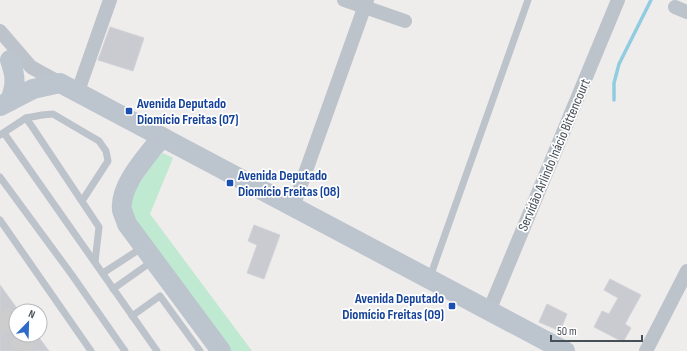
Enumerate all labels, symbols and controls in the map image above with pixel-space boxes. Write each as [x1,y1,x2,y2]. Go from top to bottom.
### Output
street label: Servidão Arlindo Inácio Bittencourt [514,76,594,234]
place label: Avenida Deputado Diomício Freitas (07) [136,95,239,128]
marker: Avenida Deputado Diomício Freitas (07) [124,106,134,116]
place label: Avenida Deputado Diomício Freitas (08) [237,167,340,200]
marker: Avenida Deputado Diomício Freitas (08) [225,178,235,188]
place label: Avenida Deputado Diomício Freitas (09) [342,290,444,323]
marker: Avenida Deputado Diomício Freitas (09) [447,301,457,311]
north arrow [8,303,48,343]
text: N [26,307,37,321]
scale bar [551,317,642,343]
text: 50 m [557,324,577,339]

